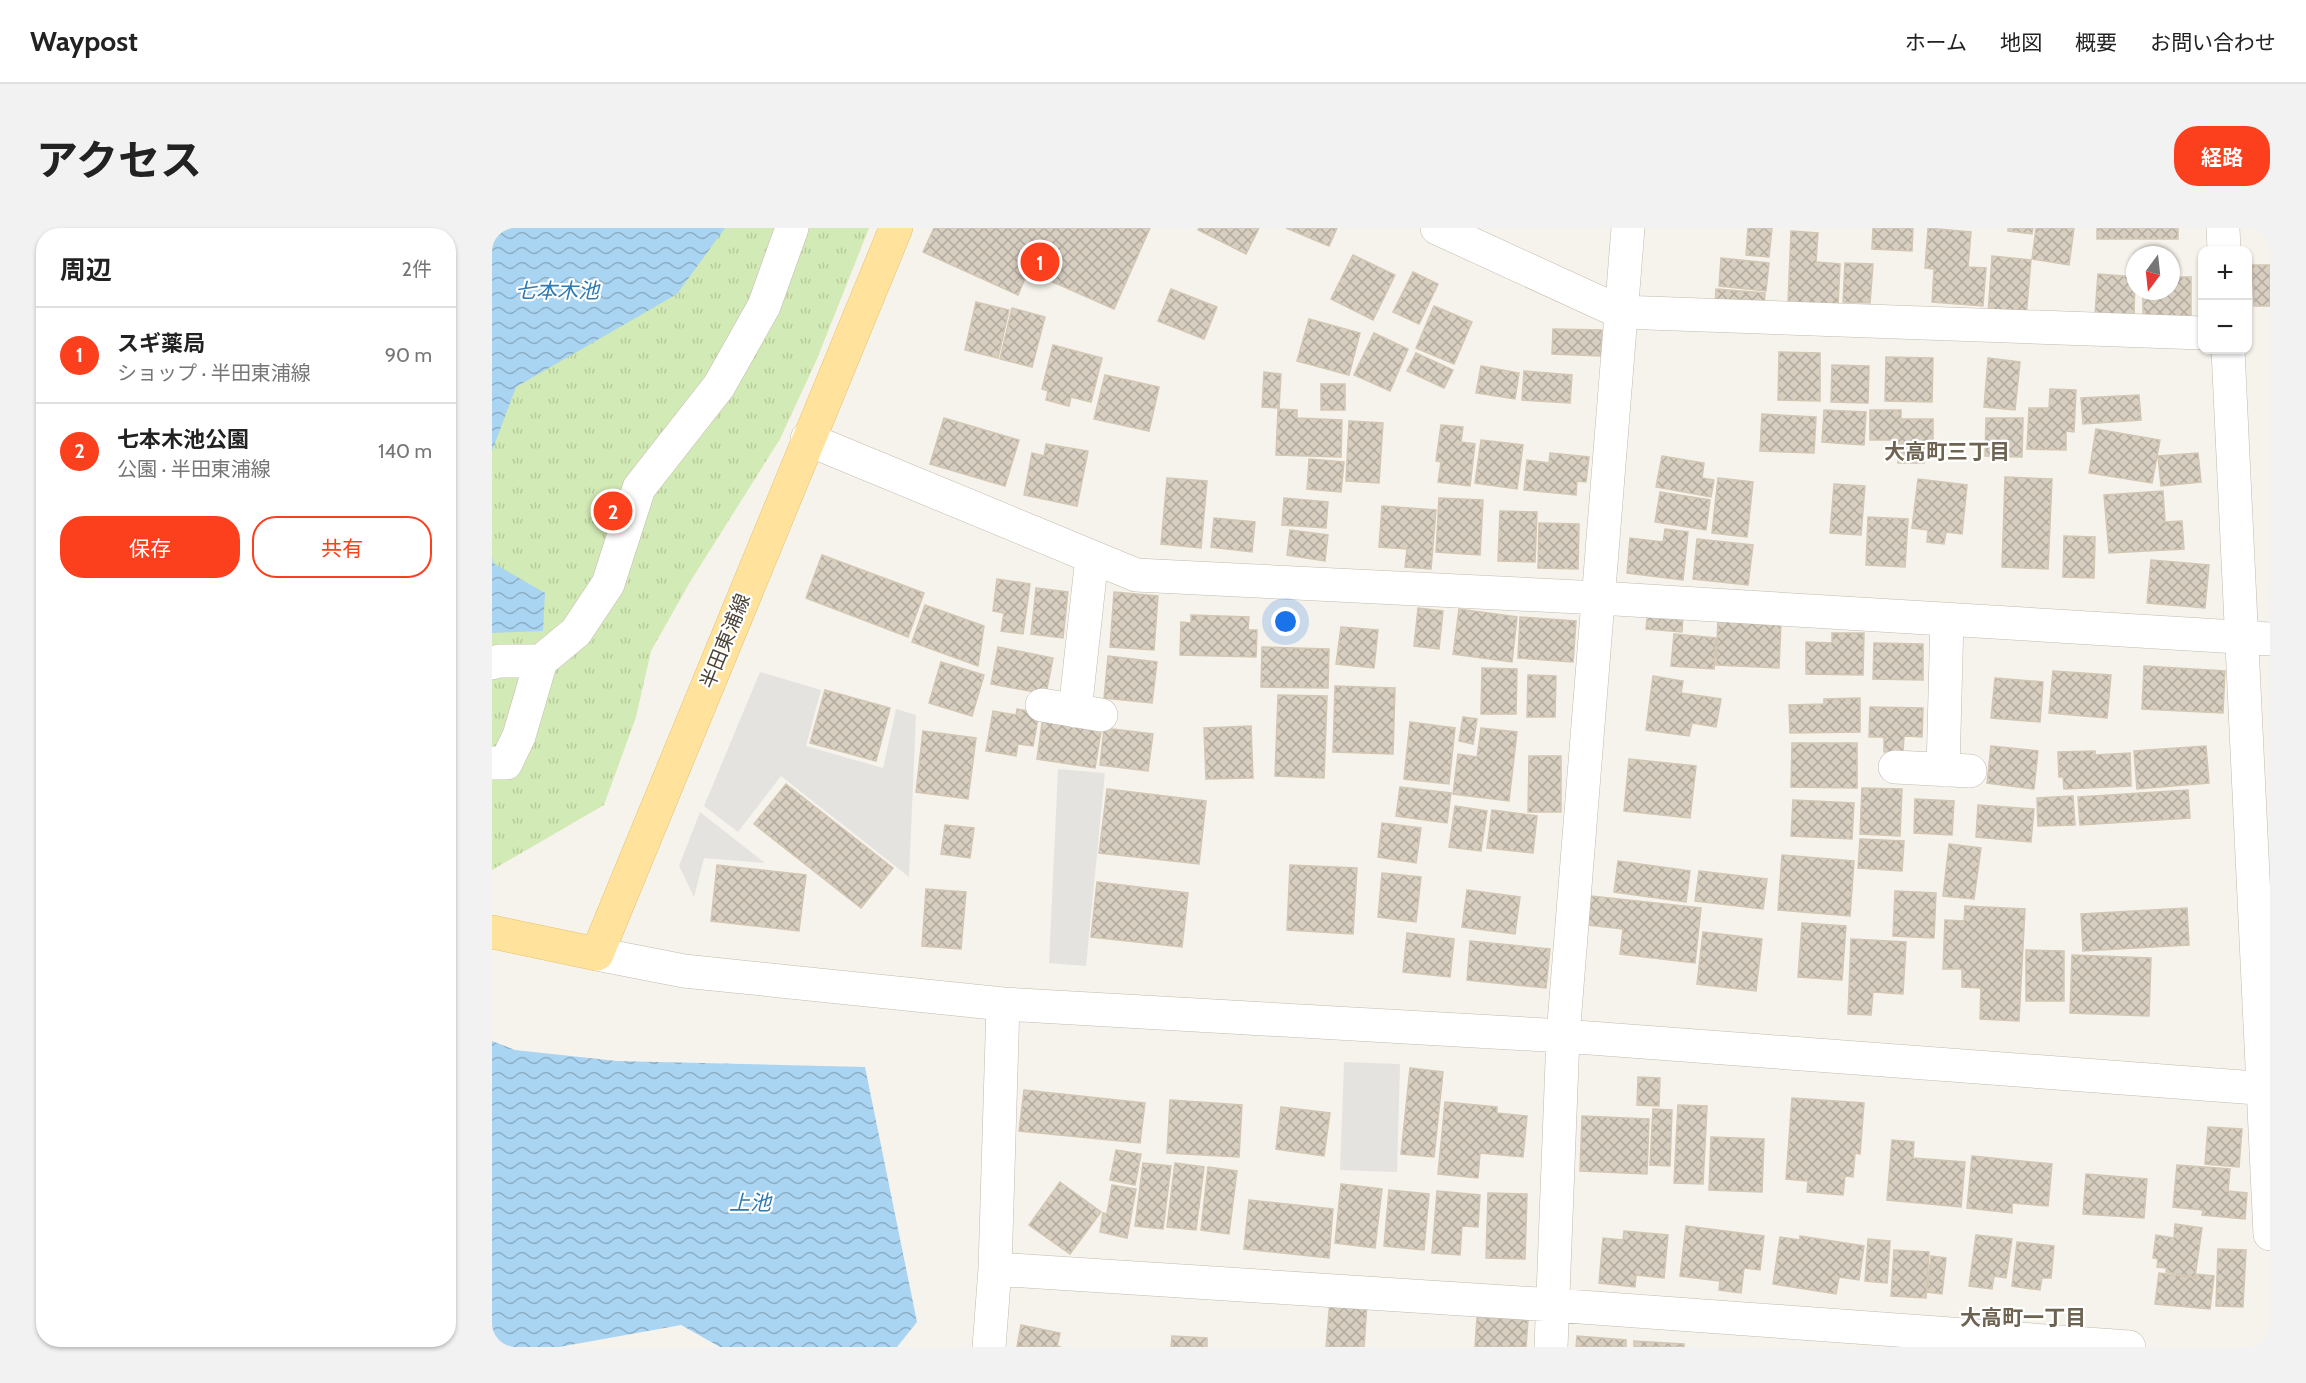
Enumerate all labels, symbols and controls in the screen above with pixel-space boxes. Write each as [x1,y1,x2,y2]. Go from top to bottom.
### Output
text: Waypost [30,24,138,58]
text: ホーム [1905,30,1967,55]
text: 地図 [2000,30,2042,55]
text: 概要 [2075,30,2117,55]
text: お問い合わせ [2150,30,2276,55]
button: 経路 [2174,126,2270,186]
text: アクセス [36,134,202,186]
pin: 1 [1020,240,1060,285]
north arrow [2126,246,2180,300]
map controls [2198,246,2252,354]
button: + [2198,246,2252,300]
text: 周辺 [60,254,112,286]
text: 2件 [402,257,432,281]
water label: 七本木池 [515,278,601,303]
button: − [2198,300,2252,354]
text: スギ薬局 [117,330,205,357]
text: 1 [76,343,83,367]
text: 90 m [385,343,432,367]
text: ショップ · 半田東浦線 [117,361,311,385]
text: 七本木池公園 [117,426,249,453]
text: 2 [74,439,85,463]
text: 140 m [378,439,432,463]
district label: 大高町三丁目 [1884,439,2010,464]
text: 公園 · 半田東浦線 [117,457,271,481]
pin: 2 [594,488,632,534]
button: 保存 [60,516,240,578]
button: 共有 [252,516,432,578]
street label: 半田東浦線 [695,590,755,692]
your location [1271,607,1300,636]
water label: 上池 [729,1190,773,1215]
district label: 大高町一丁目 [1960,1305,2086,1330]

